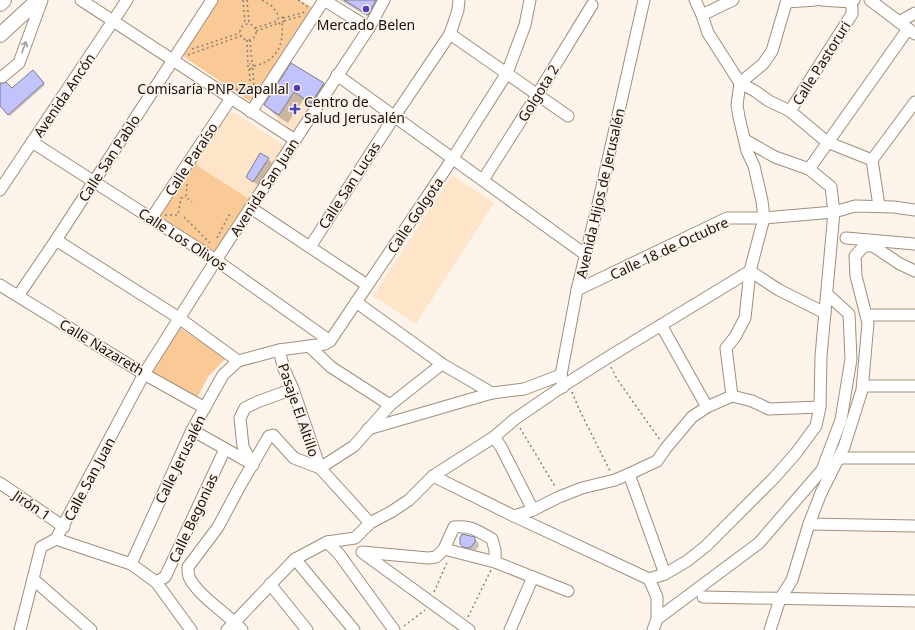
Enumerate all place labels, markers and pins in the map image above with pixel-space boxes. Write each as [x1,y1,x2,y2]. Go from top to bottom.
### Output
marker: Mercado Belen [361,4,371,14]
place label: Mercado Belen [317,15,415,34]
place label: Comisaría PNP Zapallal [137,79,289,98]
marker: Comisaría PNP Zapallal [292,83,302,93]
place label: Centro de Salud Jerusalén [304,92,405,127]
marker: Centro de Salud Jerusalén [289,103,301,115]

